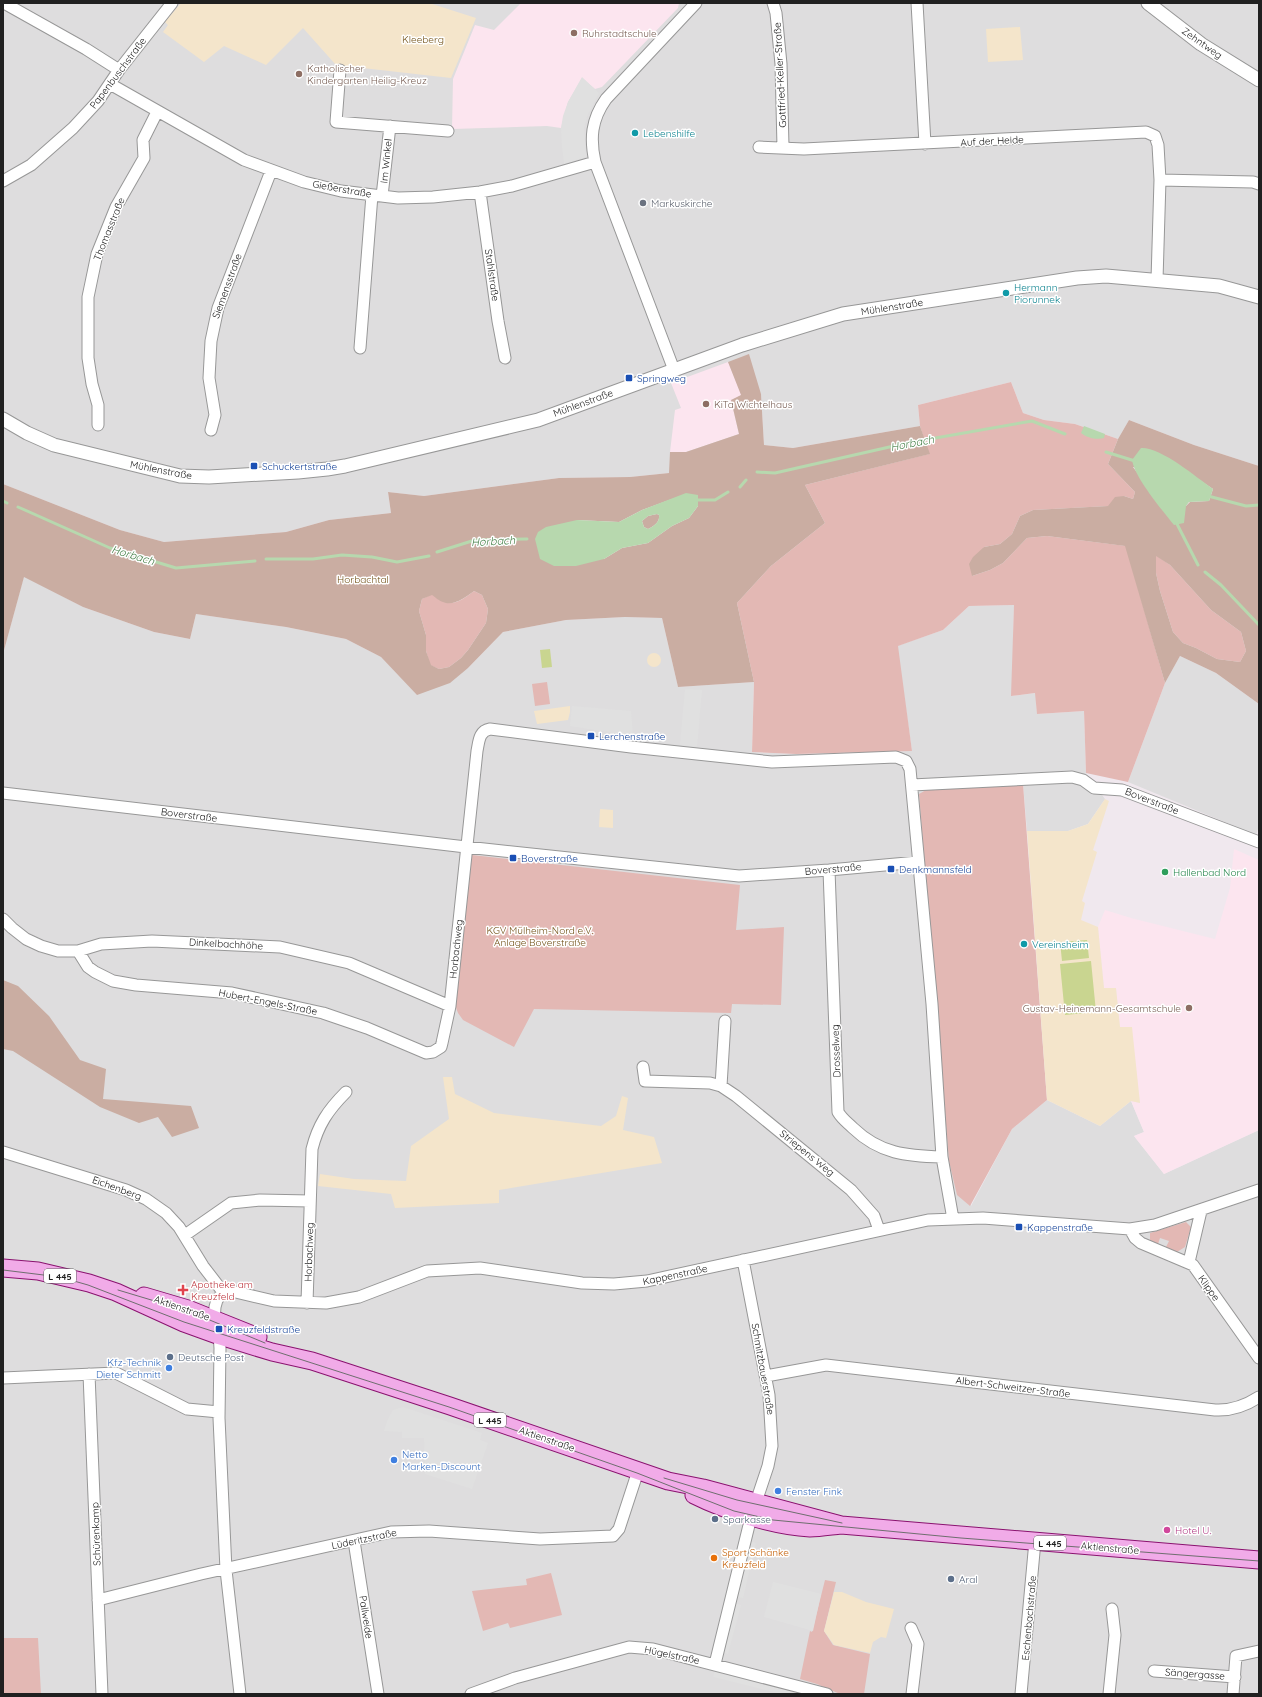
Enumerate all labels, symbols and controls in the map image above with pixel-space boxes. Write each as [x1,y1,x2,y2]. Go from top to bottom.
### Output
street label: Gottfried-Keller-Straße [771,22,789,128]
street label: Zehntweg [1179,24,1225,62]
place label: Ruhrstadtschule [582,27,657,40]
marker: Ruhrstadtschule [569,28,579,38]
park label: Kleeberg [402,33,444,46]
street label: Papenbuschstraße [87,34,149,111]
place label: Katholischer Kindergarten Heilig-Kreuz [307,62,427,87]
marker: Katholischer Kindergarten Heilig-Kreuz [294,69,304,79]
place label: Lebenshilfe [643,127,695,140]
marker: Lebenshilfe [630,128,640,138]
street label: Auf der Heide [960,133,1024,149]
street label: Im Winkel [377,138,395,184]
street label: Gießerstraße [311,177,373,201]
street label: Thomasstraße [90,195,128,263]
place label: Markuskirche [651,197,713,210]
marker: Markuskirche [638,198,648,208]
street label: Stahlstraße [482,248,502,302]
street label: Siemensstraße [209,251,245,320]
place label: Hermann Piorunnek [1014,281,1060,306]
marker: Hermann Piorunnek [1001,288,1011,298]
street label: Mühlenstraße [860,296,924,318]
place label: Springweg [637,372,686,385]
marker: Springweg [624,373,634,383]
street label: Mühlenstraße [551,386,615,420]
place label: KiTa Wichtelhaus [714,398,793,411]
marker: KiTa Wichtelhaus [701,399,711,409]
water label: Horbach [889,432,936,454]
street label: Mühlenstraße [129,458,193,482]
place label: Schuckertstraße [262,460,337,473]
marker: Schuckertstraße [249,461,259,471]
water label: Horbach [471,533,516,549]
water label: Horbach [110,542,157,568]
park label: Horbachtal [337,573,389,586]
place label: Lerchenstraße [599,730,666,743]
marker: Lerchenstraße [586,731,596,741]
street label: Boverstraße [1123,785,1181,817]
street label: Boverstraße [160,805,218,825]
place label: Boverstraße [521,852,578,865]
marker: Boverstraße [508,853,518,863]
street label: Boverstraße [804,860,862,878]
place label: Denkmannsfeld [899,863,972,876]
marker: Denkmannsfeld [886,864,896,874]
place label: Hallenbad Nord [1173,866,1246,879]
marker: Hallenbad Nord [1160,867,1170,877]
street label: Horbachweg [446,919,466,979]
park label: KGV Mülheim-Nord e.V. Anlage Boverstraße [486,924,594,949]
street label: Dinkelbachhöhe [189,936,264,952]
place label: Vereinsheim [1032,938,1089,951]
marker: Vereinsheim [1019,939,1029,949]
street label: Hubert-Engels-Straße [218,986,319,1018]
place label: Gustav-Heinemann-Gesamtschule [1023,1002,1181,1015]
marker: Gustav-Heinemann-Gesamtschule [1184,1003,1194,1013]
street label: Drosselweg [829,1024,843,1078]
street label: Striepens Weg [777,1127,837,1179]
street label: Eichenberg [90,1173,144,1203]
place label: Kappenstraße [1027,1221,1093,1234]
street label: Horbachweg [301,1222,317,1282]
marker: Kappenstraße [1014,1222,1024,1232]
street label: Kappenstraße [641,1262,709,1288]
road number: L 445 [44,1269,76,1283]
street label: Klippe [1195,1272,1223,1304]
place label: Apotheke am Kreuzfeld [191,1278,253,1303]
marker: Apotheke am Kreuzfeld [178,1285,188,1295]
street label: Aktienstraße [152,1292,212,1324]
street label: Schmitzbauerstraße [749,1322,778,1416]
place label: Kreuzfeldstraße [227,1323,300,1336]
marker: Kreuzfeldstraße [214,1324,224,1334]
place label: Deutsche Post [178,1351,245,1364]
marker: Deutsche Post [165,1352,175,1362]
place label: Kfz-Technik Dieter Schmitt [96,1356,162,1381]
marker: Kfz-Technik Dieter Schmitt [164,1363,174,1373]
street label: Albert-Schweitzer-Straße [955,1374,1071,1401]
road number: L 445 [474,1413,506,1427]
street label: Aktienstraße [517,1423,577,1455]
place label: Netto Marken-Discount [402,1448,481,1473]
marker: Netto Marken-Discount [389,1455,399,1465]
place label: Fenster Fink [786,1485,842,1498]
marker: Fenster Fink [773,1486,783,1496]
street label: Schürenkamp [88,1502,104,1566]
place label: Sparkasse [723,1513,771,1526]
marker: Sparkasse [710,1514,720,1524]
place label: Hotel U. [1175,1524,1211,1537]
marker: Hotel U. [1162,1525,1172,1535]
street label: Lüderitzstraße [330,1526,398,1552]
road number: L 445 [1034,1536,1066,1550]
street label: Aktienstraße [1080,1539,1140,1557]
place label: Sport Schänke Kreuzfeld [722,1546,789,1571]
marker: Sport Schänke Kreuzfeld [709,1553,719,1563]
place label: Aral [959,1573,978,1586]
marker: Aral [946,1574,956,1584]
street label: Eschenbachstraße [1019,1575,1039,1661]
street label: Pallweide [356,1595,376,1640]
street label: Hügelstraße [643,1643,701,1667]
street label: Sängergasse [1165,1665,1226,1683]

